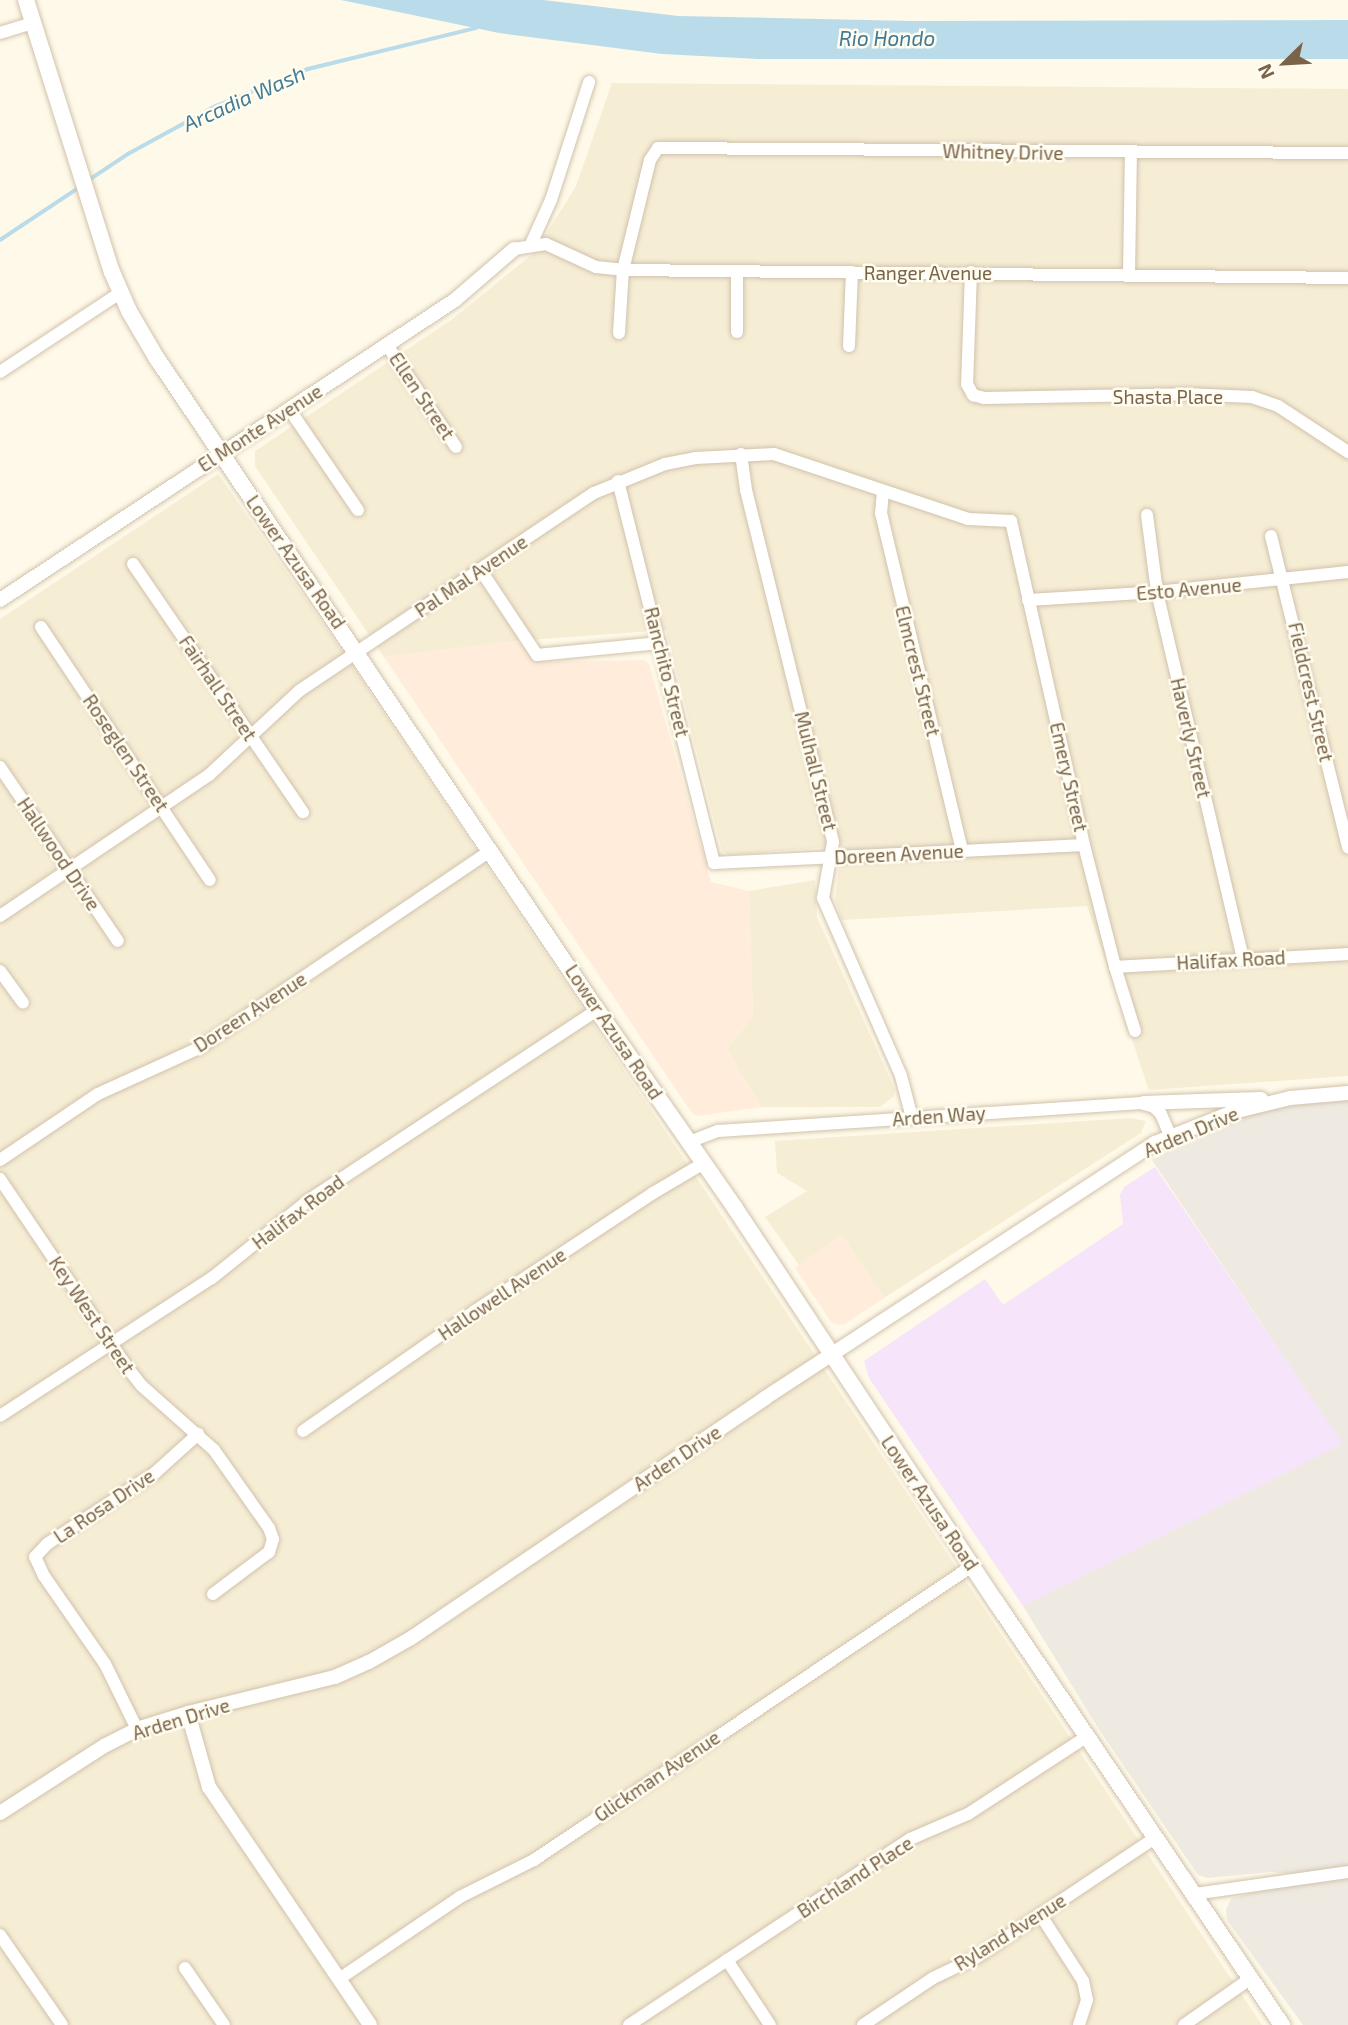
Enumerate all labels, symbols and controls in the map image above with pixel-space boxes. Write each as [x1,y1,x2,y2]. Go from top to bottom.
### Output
water label: Rio Hondo [839,25,935,51]
north arrow [1250,28,1320,98]
water label: Arcadia Wash [179,60,309,136]
text: N [1252,61,1279,83]
street label: Whitney Drive [942,140,1064,164]
street label: Ranger Avenue [863,262,993,284]
street label: Ellen Street [385,348,459,444]
street label: El Monte Avenue [193,379,327,477]
street label: Shasta Place [1113,386,1223,408]
street label: Lower Azusa Road [241,491,351,633]
street label: Pal Mal Avenue [410,530,532,622]
street label: Esto Avenue [1135,573,1243,605]
street label: Elmcrest Street [891,603,945,739]
street label: Ranchito Street [640,605,694,739]
street label: Fieldcrest Street [1284,620,1338,764]
street label: Fairhall Street [174,631,262,745]
street label: Haverly Street [1166,675,1216,801]
street label: Roseglen Street [78,690,174,816]
street label: Mulhall Street [790,709,842,833]
street label: Emery Street [1045,720,1093,834]
street label: Hallwood Drive [13,793,105,915]
street label: Doreen Avenue [833,839,965,869]
street label: Halifax Road [1176,946,1286,974]
street label: Lower Azusa Road [560,960,668,1104]
street label: Doreen Avenue [189,967,311,1057]
street label: Arden Way [891,1101,987,1131]
street label: Arden Drive [1140,1102,1242,1162]
street label: Halifax Road [248,1170,348,1254]
street label: Hallowell Avenue [433,1243,571,1345]
street label: Key West Street [44,1252,140,1378]
street label: Arden Drive [629,1420,725,1496]
street label: Lower Azusa Road [876,1431,984,1575]
street label: La Rosa Drive [49,1464,159,1548]
street label: Arden Drive [130,1693,232,1745]
street label: Glickman Avenue [590,1725,724,1827]
street label: Birchland Place [793,1831,917,1923]
street label: Ryland Avenue [950,1888,1070,1976]

